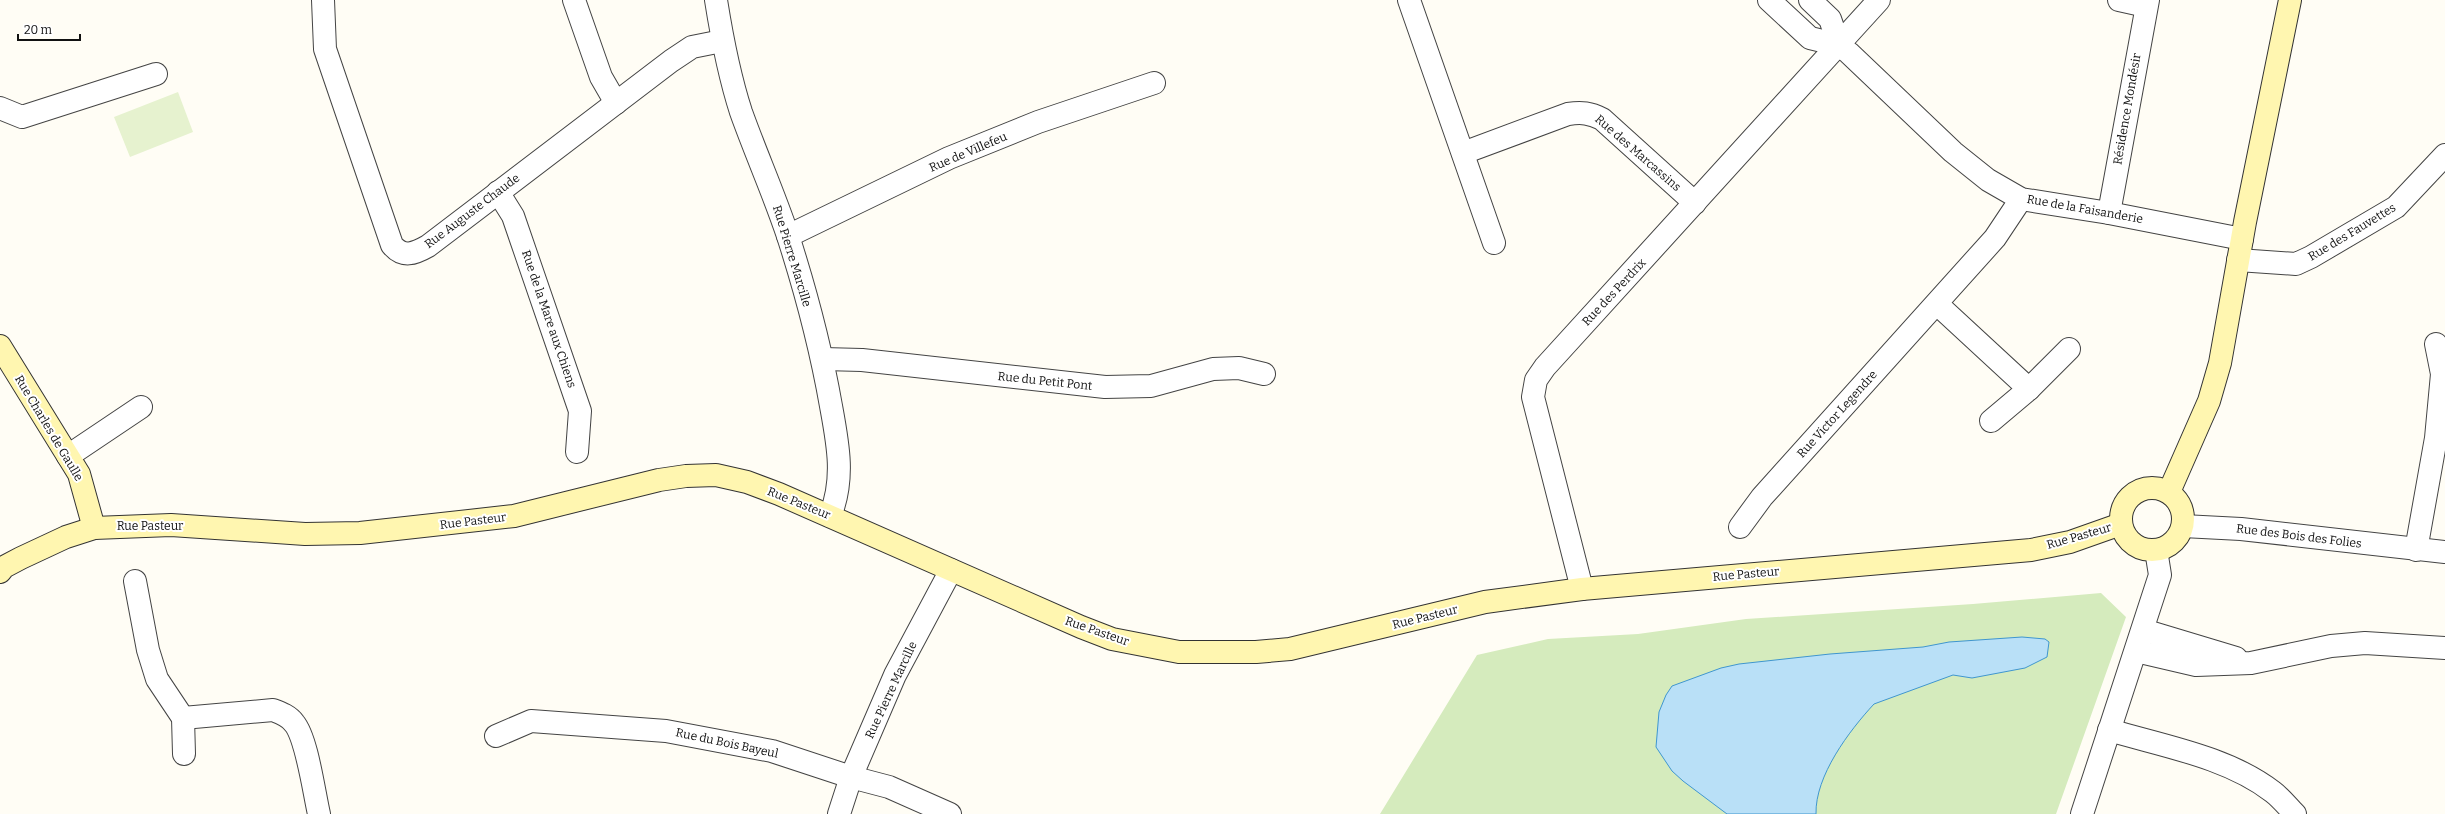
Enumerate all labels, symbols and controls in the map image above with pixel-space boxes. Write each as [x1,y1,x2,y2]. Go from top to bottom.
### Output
scale bar [18,16,80,42]
text: 20 m [24,23,53,37]
street label: Résidence Mondésir [2110,51,2144,166]
street label: Rue des Marcassins [1592,112,1684,194]
street label: Rue de Villefeu [927,129,1009,175]
street label: Rue Auguste Chaude [422,171,522,251]
street label: Rue de la Faisanderie [2026,192,2144,226]
street label: Rue des Fauvettes [2306,200,2399,264]
street label: Rue Pierre Marcille [770,203,814,309]
street label: Rue de la Mare aux Chiens [519,248,579,390]
street label: Rue des Perdrix [1579,255,1649,328]
street label: Rue Victor Legendre [1794,367,1880,461]
street label: Rue du Petit Pont [997,369,1094,393]
street label: Rue Charles de Gaulle [12,373,86,483]
street label: Rue Pasteur [765,484,833,522]
street label: Rue Pasteur [439,510,508,532]
street label: Rue Pasteur [117,519,184,533]
street label: Rue Pasteur [2045,520,2114,552]
street label: Rue des Bois des Folies [2235,521,2363,551]
street label: Rue Pasteur [1712,564,1781,584]
street label: Rue Pasteur [1391,602,1460,632]
street label: Rue Pasteur [1063,614,1131,649]
street label: Rue Pierre Marcille [862,639,920,741]
street label: Rue du Bois Bayeul [674,725,780,761]

